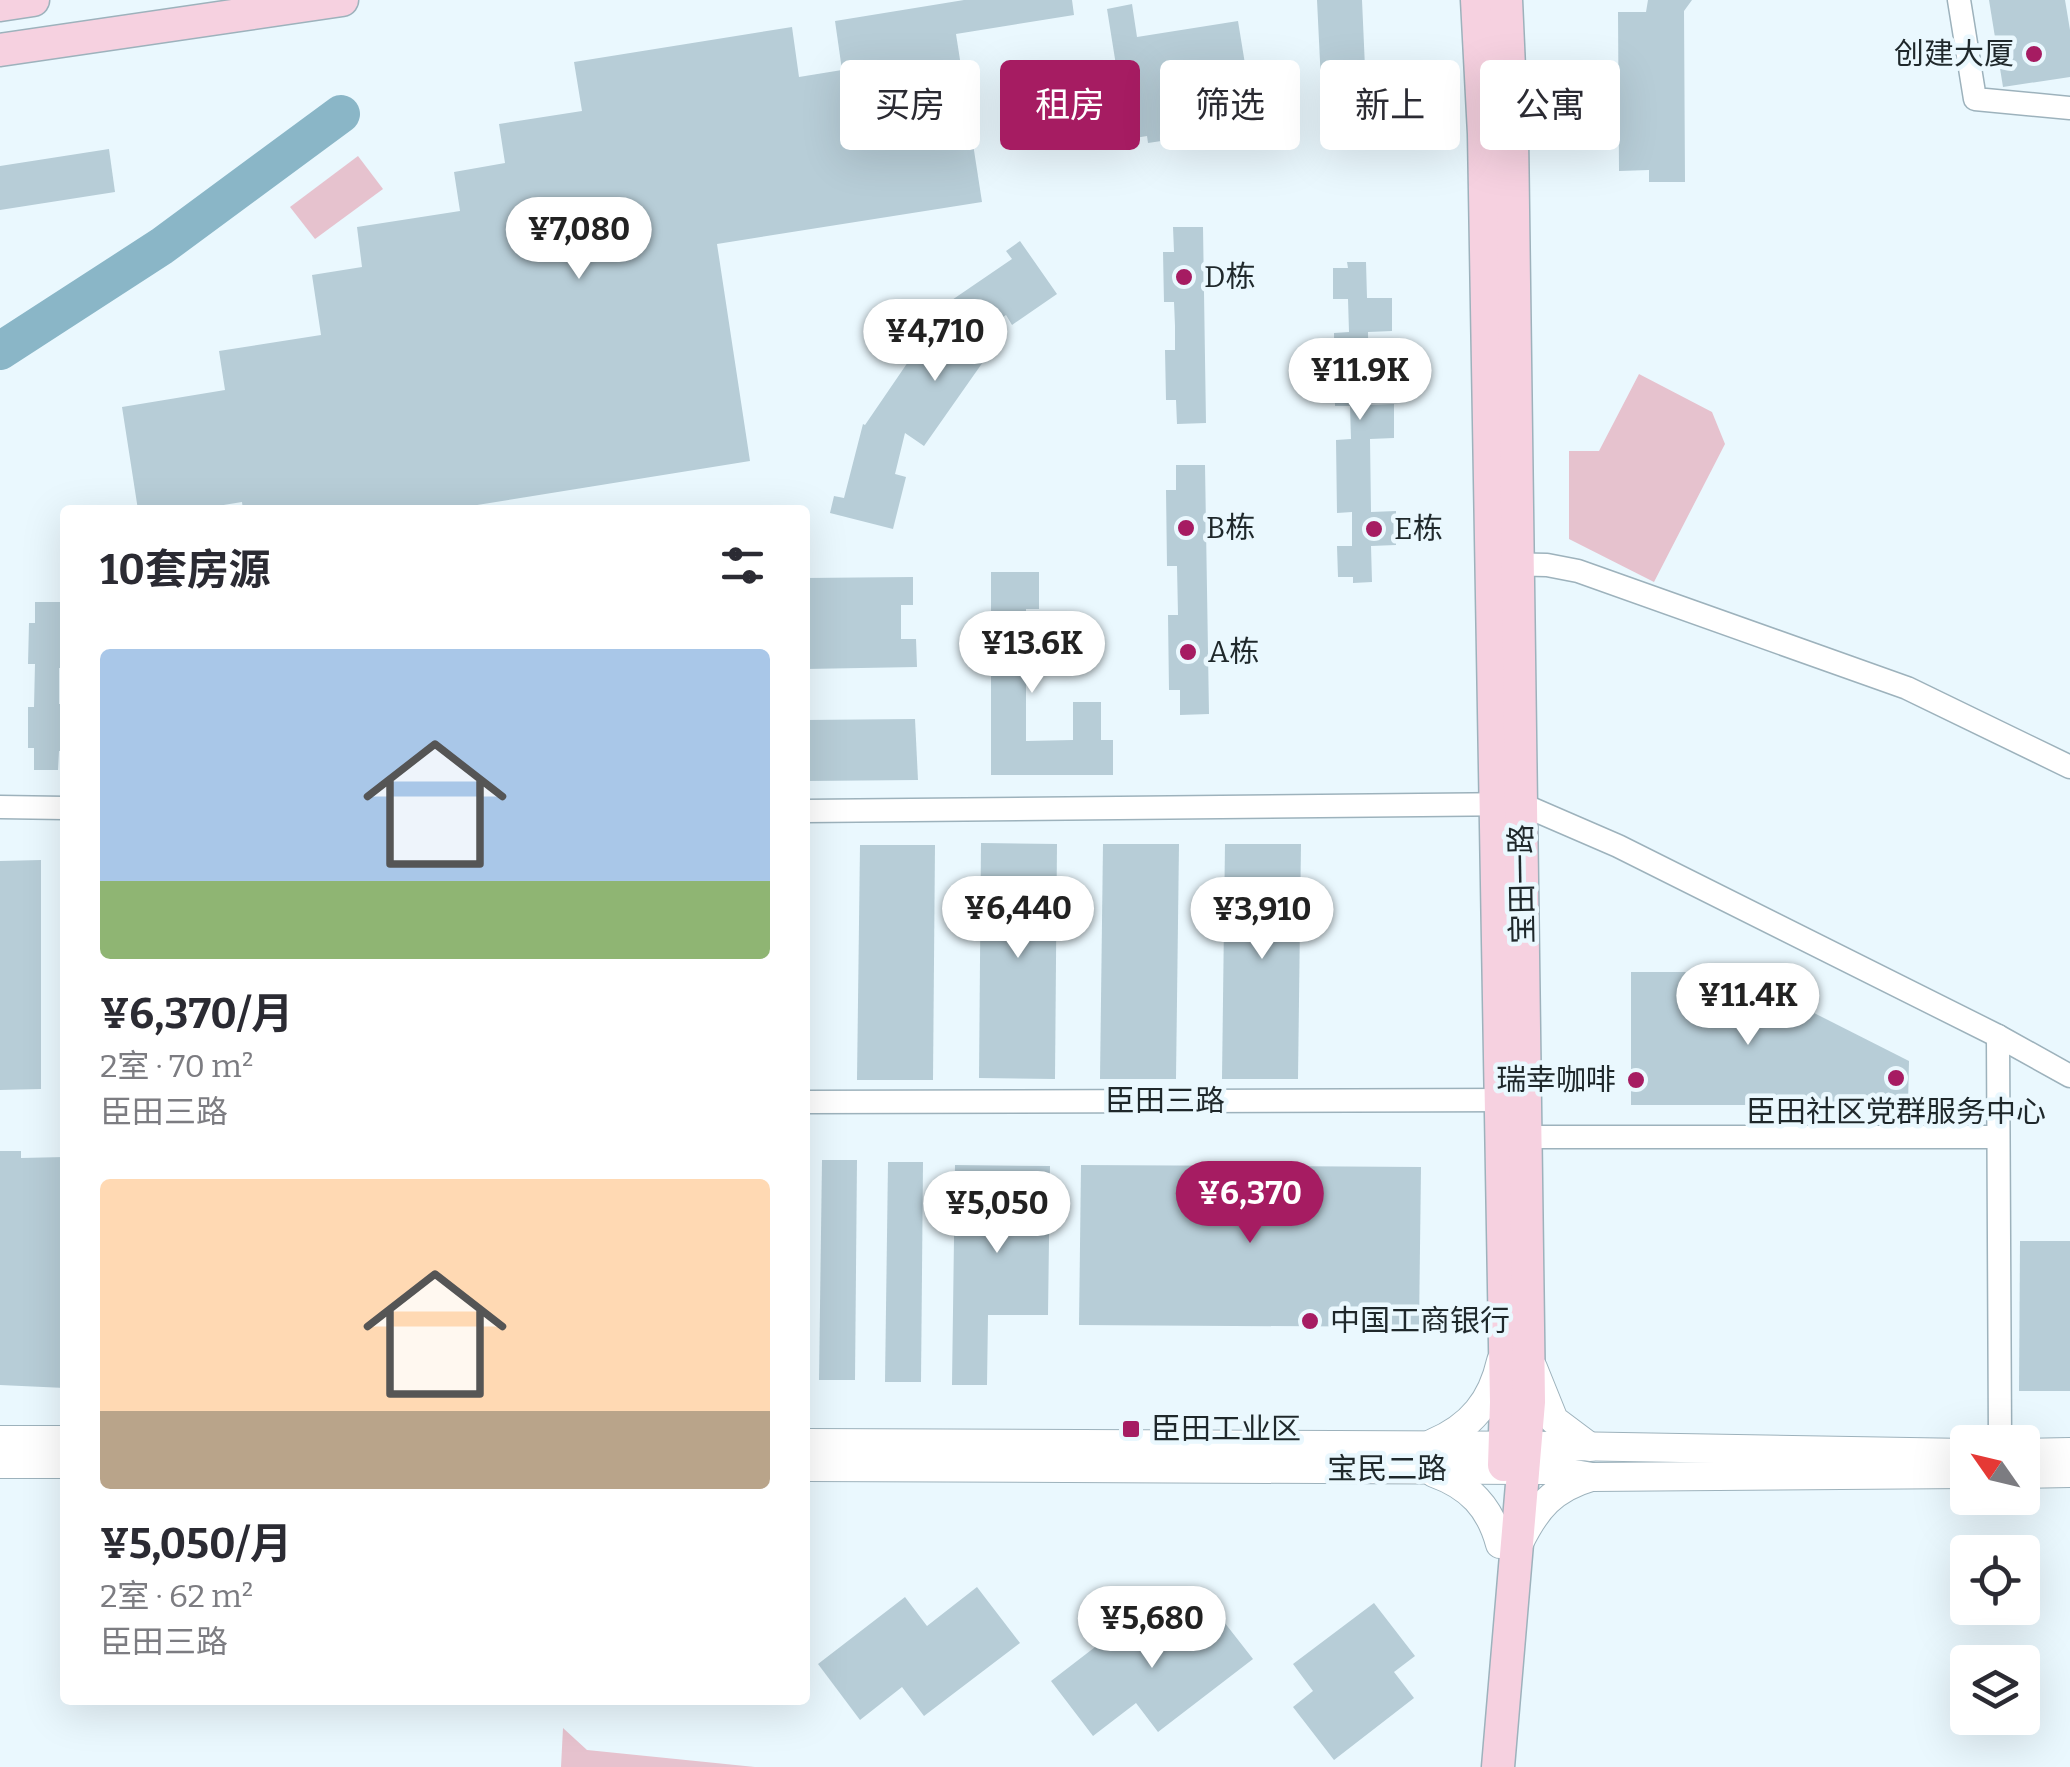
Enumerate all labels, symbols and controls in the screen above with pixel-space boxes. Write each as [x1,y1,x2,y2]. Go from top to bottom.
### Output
place label: 创建大厦 [1894,36,2014,72]
marker: 创建大厦 [2023,43,2045,65]
chip: 买房 [840,60,980,150]
chip: 租房 [1000,60,1140,150]
chip: 筛选 [1160,60,1300,150]
chip: 新上 [1320,60,1460,150]
chip: 公寓 [1480,60,1620,150]
pin: ¥7,080 [498,197,660,282]
text: ¥7,080 [528,210,630,248]
place label: D栋 [1204,259,1256,295]
marker: D栋 [1173,266,1195,288]
pin: ¥4,710 [854,299,1016,384]
text: ¥4,710 [885,312,985,350]
pin: ¥11.9K [1279,338,1441,423]
text: ¥11.9K [1311,351,1409,389]
place label: B栋 [1206,510,1255,546]
place label: E栋 [1394,511,1443,547]
marker: B栋 [1175,517,1197,539]
marker: E栋 [1363,518,1385,540]
icon: filters [715,538,770,593]
text: 10套房源 [100,545,271,595]
pin: ¥13.6K [951,611,1113,696]
text: ¥13.6K [981,624,1083,662]
place label: A栋 [1208,634,1259,670]
marker: A栋 [1177,641,1199,663]
icon: home [345,714,525,894]
street label: 宝田一路 [1503,824,1541,944]
pin: ¥6,440 [937,876,1099,961]
pin: ¥3,910 [1181,877,1343,962]
text: ¥6,440 [964,889,1072,927]
text: ¥3,910 [1213,890,1311,928]
pin: ¥11.4K [1667,963,1829,1048]
text: ¥11.4K [1698,976,1798,1014]
text: ¥6,370/月 [100,989,293,1039]
text: 2室 · 70 m² [100,1047,253,1085]
place label: 瑞幸咖啡 [1496,1062,1616,1098]
marker: 臣田社区党群服务中心 [1885,1067,1907,1089]
marker: 瑞幸咖啡 [1625,1069,1647,1091]
street label: 臣田三路 [1105,1083,1225,1119]
text: 臣田三路 [100,1093,228,1131]
place label: 臣田社区党群服务中心 [1746,1094,2046,1130]
pin: ¥6,370 [1169,1161,1331,1246]
pin: ¥5,050 [916,1171,1078,1256]
text: ¥6,370 [1198,1174,1302,1212]
text: ¥5,050 [945,1184,1049,1222]
icon: home [345,1244,525,1424]
place label: 中国工商银行 [1330,1303,1510,1339]
marker: 中国工商银行 [1299,1310,1321,1332]
place label: 臣田工业区 [1151,1411,1301,1447]
marker: 臣田工业区 [1120,1418,1142,1440]
north arrow [1950,1425,2040,1515]
map controls [1950,1425,2040,1735]
street label: 宝民二路 [1327,1451,1447,1487]
text: ¥5,050/月 [100,1519,292,1569]
button: locate [1950,1535,2040,1625]
text: 2室 · 62 m² [100,1577,253,1615]
pin: ¥5,680 [1071,1586,1233,1671]
text: ¥5,680 [1100,1599,1204,1637]
text: 臣田三路 [100,1623,228,1661]
button: layers [1950,1645,2040,1735]

